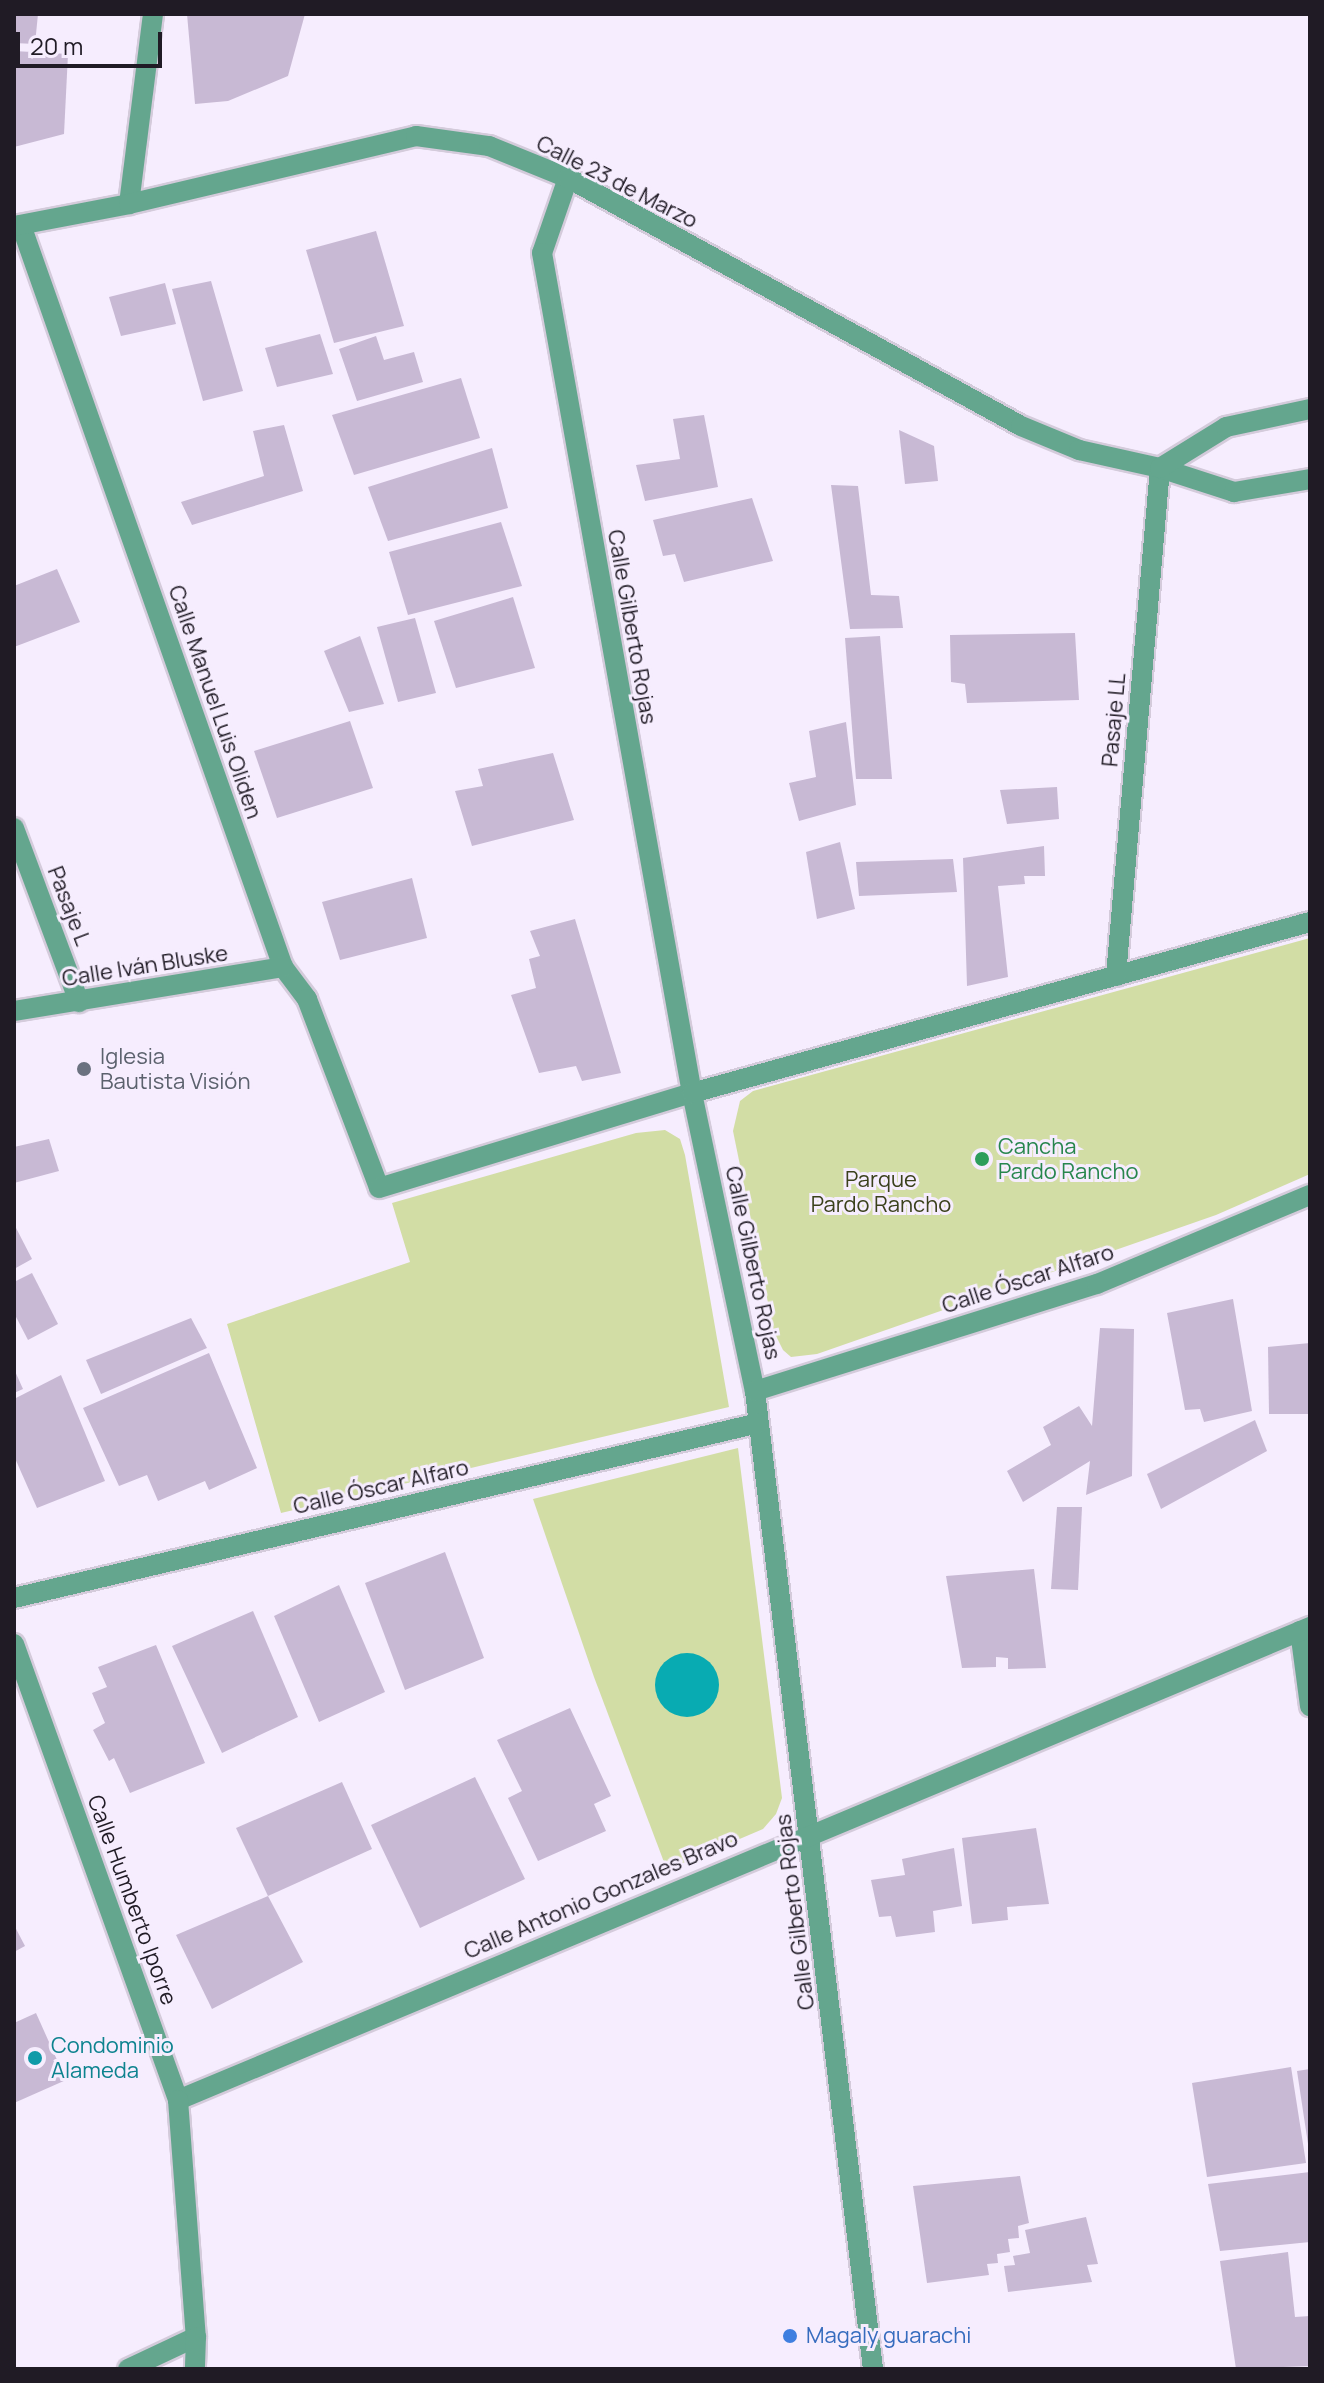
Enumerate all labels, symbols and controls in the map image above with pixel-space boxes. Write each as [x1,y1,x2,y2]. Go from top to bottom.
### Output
scale bar [20,16,166,66]
text: 20 m [30,29,83,62]
street label: Calle 23 de Marzo [532,130,702,234]
street label: Calle Gilberto Rojas [602,528,662,726]
street label: Calle Manuel Luis Oliden [163,582,267,822]
street label: Pasaje LL [1097,672,1131,768]
street label: Pasaje L [42,863,96,949]
street label: Calle Iván Bluske [60,940,230,992]
place label: Iglesia Bautista Visión [100,1043,250,1094]
marker: Iglesia Bautista Visión [75,1060,93,1078]
place label: Cancha Pardo Rancho [998,1133,1138,1184]
marker: Cancha Pardo Rancho [973,1150,991,1168]
street label: Calle Gilberto Rojas [720,1164,786,1362]
park label: Parque Pardo Rancho [811,1166,951,1218]
street label: Calle Óscar Alfaro [939,1239,1117,1319]
street label: Calle Óscar Alfaro [291,1454,471,1520]
street label: Calle Humberto Iporre [82,1791,182,2009]
street label: Calle Gilberto Rojas [770,1813,820,2011]
street label: Calle Antonio Gonzales Bravo [460,1825,742,1965]
place label: Condominio Alameda [51,2032,174,2084]
marker: Condominio Alameda [26,2049,44,2067]
place label: Magaly guarachi [806,2323,972,2349]
marker: Magaly guarachi [781,2327,799,2345]

